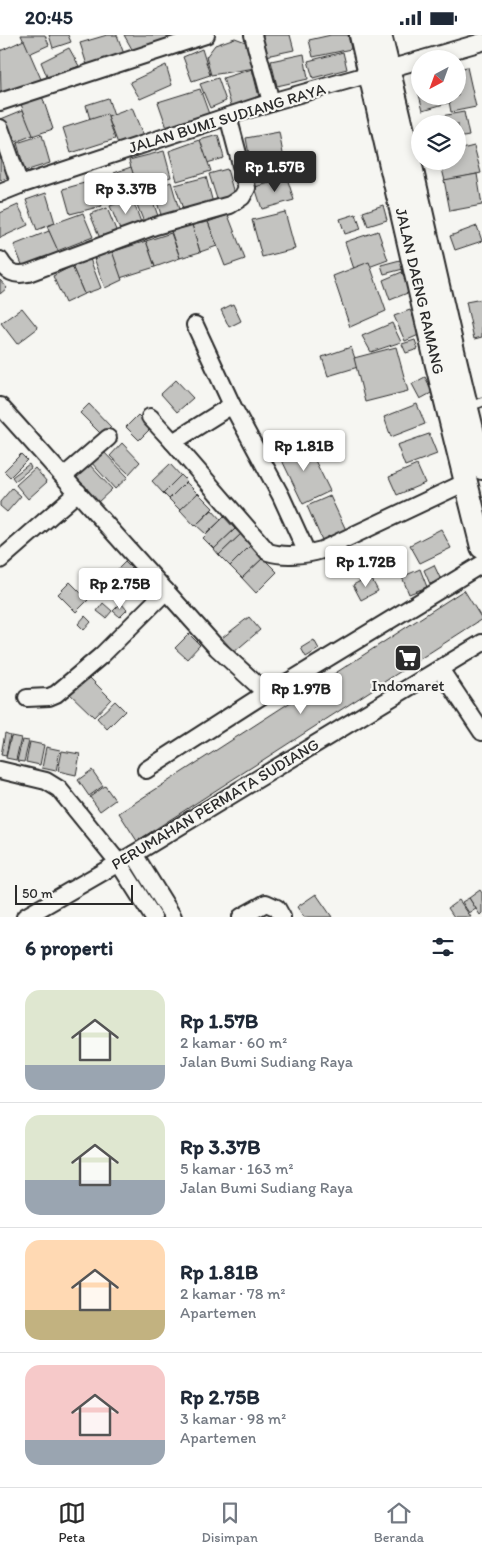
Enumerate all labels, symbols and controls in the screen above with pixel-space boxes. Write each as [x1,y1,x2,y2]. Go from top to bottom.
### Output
text: 20:45 [25,6,73,29]
north arrow [411,50,466,105]
map controls [411,50,466,170]
street label: JALAN BUMI SUDIANG RAYA [126,79,328,157]
button: layers [411,115,466,170]
pin: Rp 1.57B [223,151,327,193]
text: Rp 1.57B [245,157,305,176]
pin: Rp 3.37B [74,173,178,215]
text: Rp 3.37B [95,179,157,198]
street label: JALAN DAENG RAMANG [392,206,448,376]
pin: Rp 1.81B [252,429,356,472]
text: Rp 1.81B [274,436,334,455]
pin: Rp 1.72B [314,545,418,588]
text: Rp 1.72B [336,552,396,571]
pin: Rp 2.75B [68,567,172,610]
text: Rp 2.75B [90,574,150,593]
supermarket icon: Indomaret [393,643,423,673]
pin: Rp 1.97B [249,673,353,715]
place label: Indomaret [371,676,445,695]
text: Rp 1.97B [271,679,331,698]
street label: PERUMAHAN PERMATA SUDIANG [108,734,322,874]
scale bar [15,882,132,905]
text: 50 m [22,885,53,902]
icon: filters [429,933,457,961]
text: 6 properti [25,935,113,960]
text: Rp 1.57B [180,1008,258,1033]
icon: home [65,1010,125,1070]
text: 2 kamar · 60 m² [180,1033,287,1052]
text: Jalan Bumi Sudiang Raya [180,1052,353,1071]
text: Rp 3.37B [180,1134,261,1159]
icon: home [65,1135,125,1195]
text: 5 kamar · 163 m² [180,1159,293,1178]
text: Jalan Bumi Sudiang Raya [180,1178,353,1197]
text: Rp 1.81B [180,1259,258,1284]
icon: home [65,1260,125,1320]
text: 2 kamar · 78 m² [180,1284,286,1303]
text: Apartemen [180,1303,256,1322]
text: Rp 2.75B [180,1384,260,1409]
icon: home [65,1385,125,1445]
text: 3 kamar · 98 m² [180,1409,286,1428]
text: Apartemen [180,1428,256,1447]
tab: Peta [58,1499,86,1546]
tab: Disimpan [201,1499,258,1546]
tab: Beranda [374,1499,424,1546]

